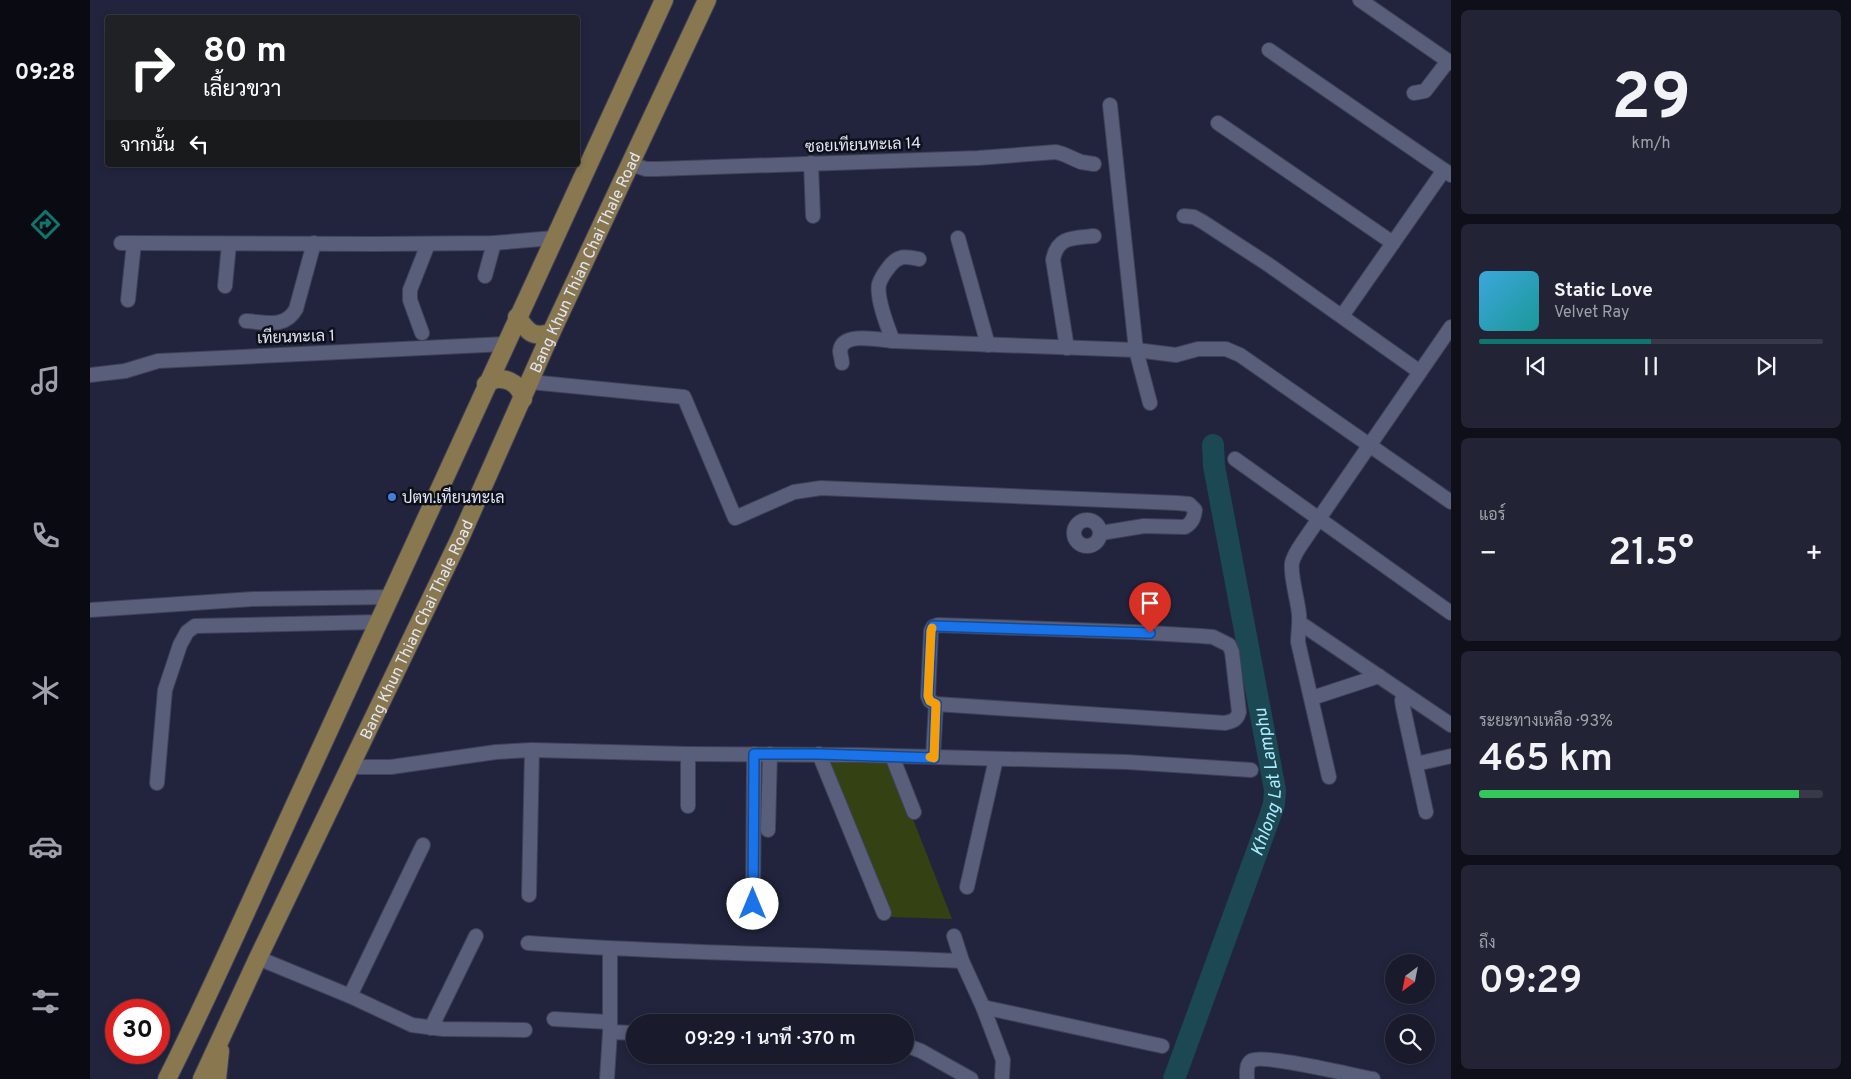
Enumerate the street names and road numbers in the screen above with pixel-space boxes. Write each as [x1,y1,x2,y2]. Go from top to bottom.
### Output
street label: ซอยเทียนทะเล 14 [805,131,921,158]
street label: Bang Khun Thian Chai Thale Road [526,149,646,377]
street label: เทียนทะเล 1 [257,324,335,349]
street label: Bang Khun Thian Chai Thale Road [357,517,479,743]

